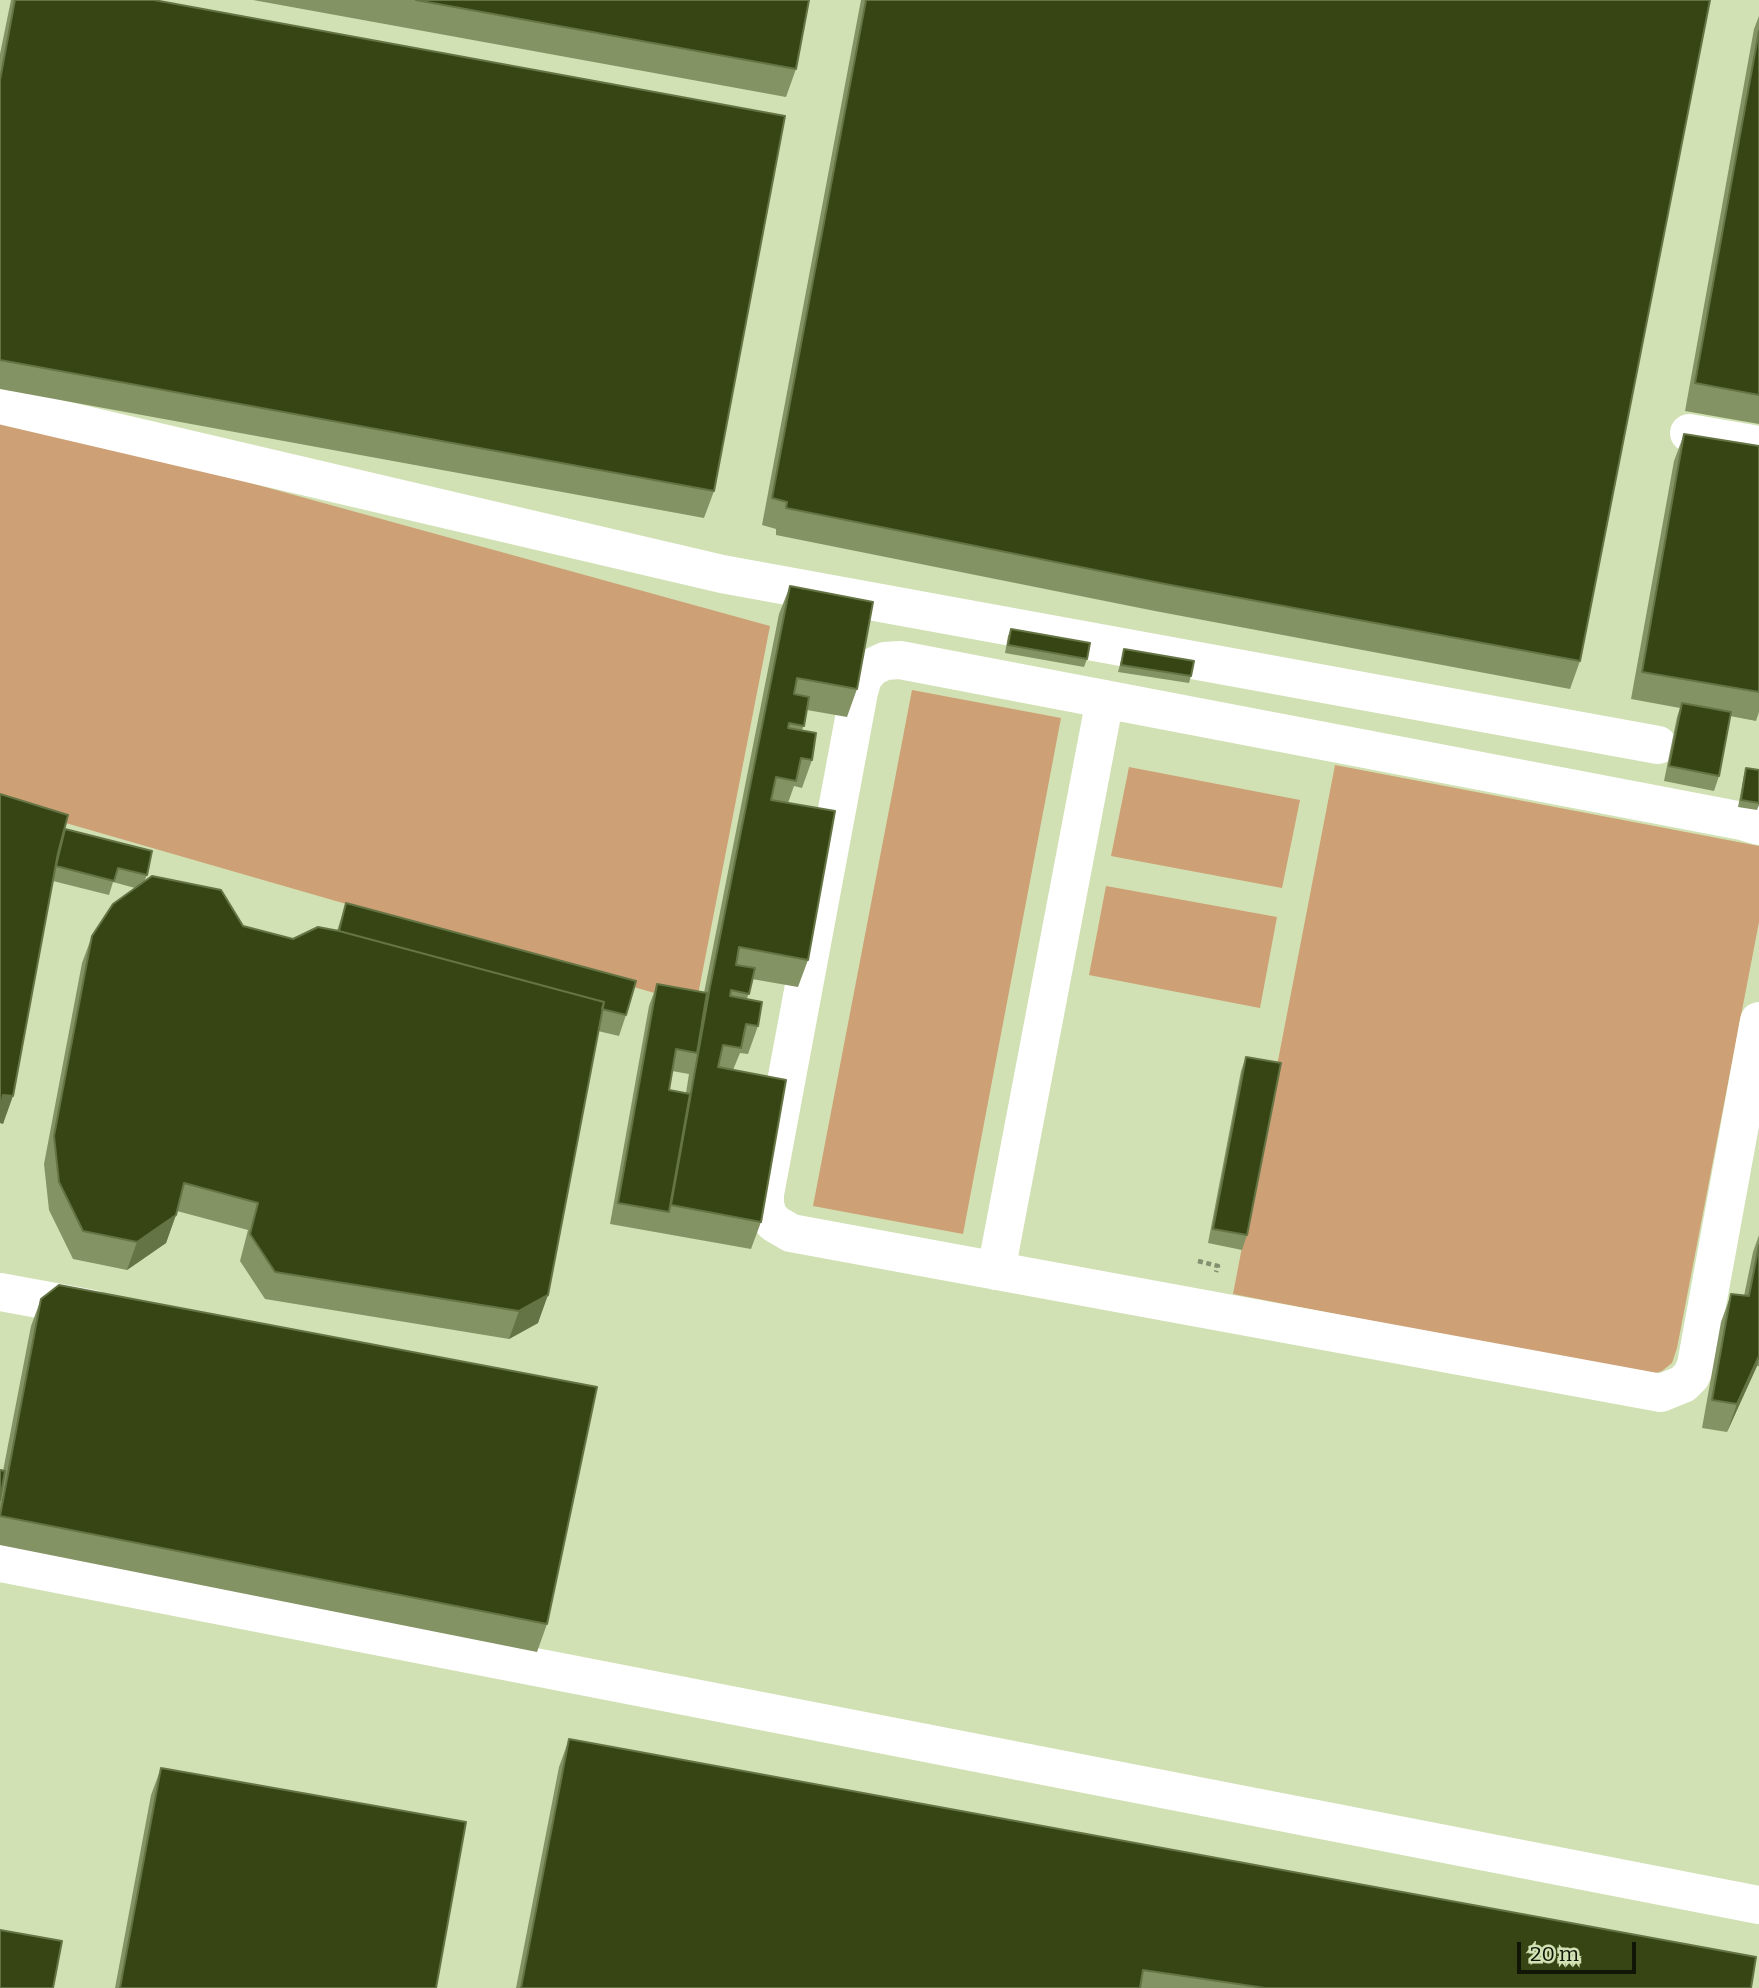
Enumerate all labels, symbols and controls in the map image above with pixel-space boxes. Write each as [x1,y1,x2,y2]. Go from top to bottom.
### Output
scale bar [1521,1928,1640,1972]
text: 20 m [1530,1941,1579,1967]

